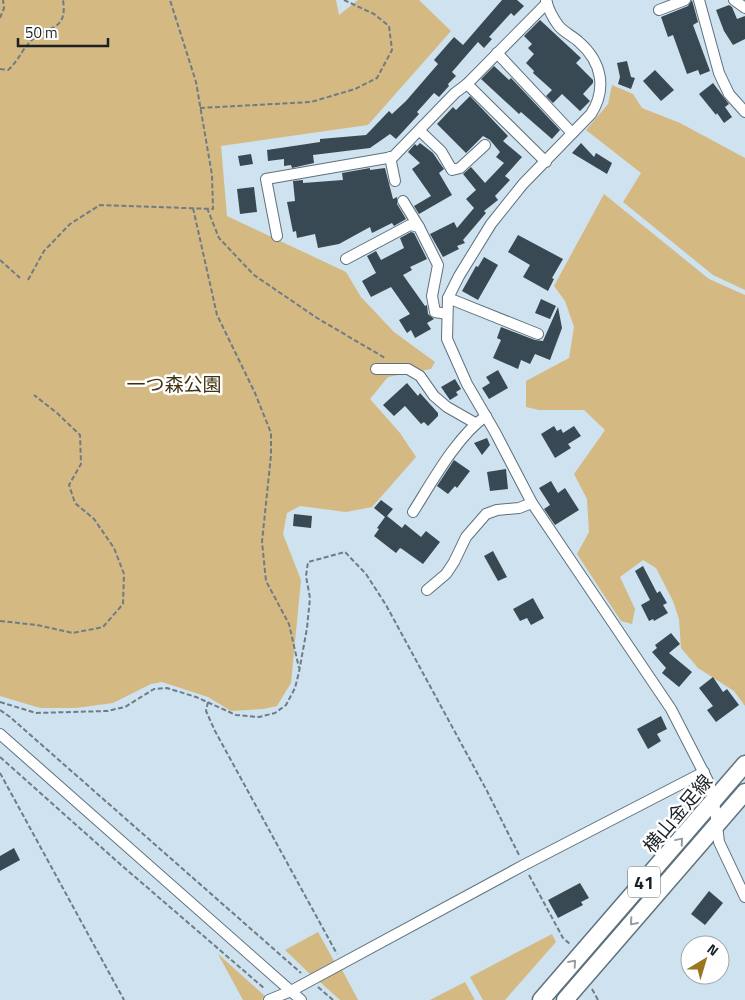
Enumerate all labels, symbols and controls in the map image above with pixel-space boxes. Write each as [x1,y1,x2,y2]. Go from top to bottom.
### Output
scale bar [18,15,108,47]
text: 50 m [25,21,58,44]
park label: 一つ森公園 [126,369,222,398]
street label: 横山金足線 [635,767,719,859]
one-way arrow [674,837,683,846]
road number: 41 [628,866,660,898]
one-way arrow [630,916,639,925]
north arrow [680,935,730,985]
text: N [703,938,724,961]
one-way arrow [567,960,576,969]

